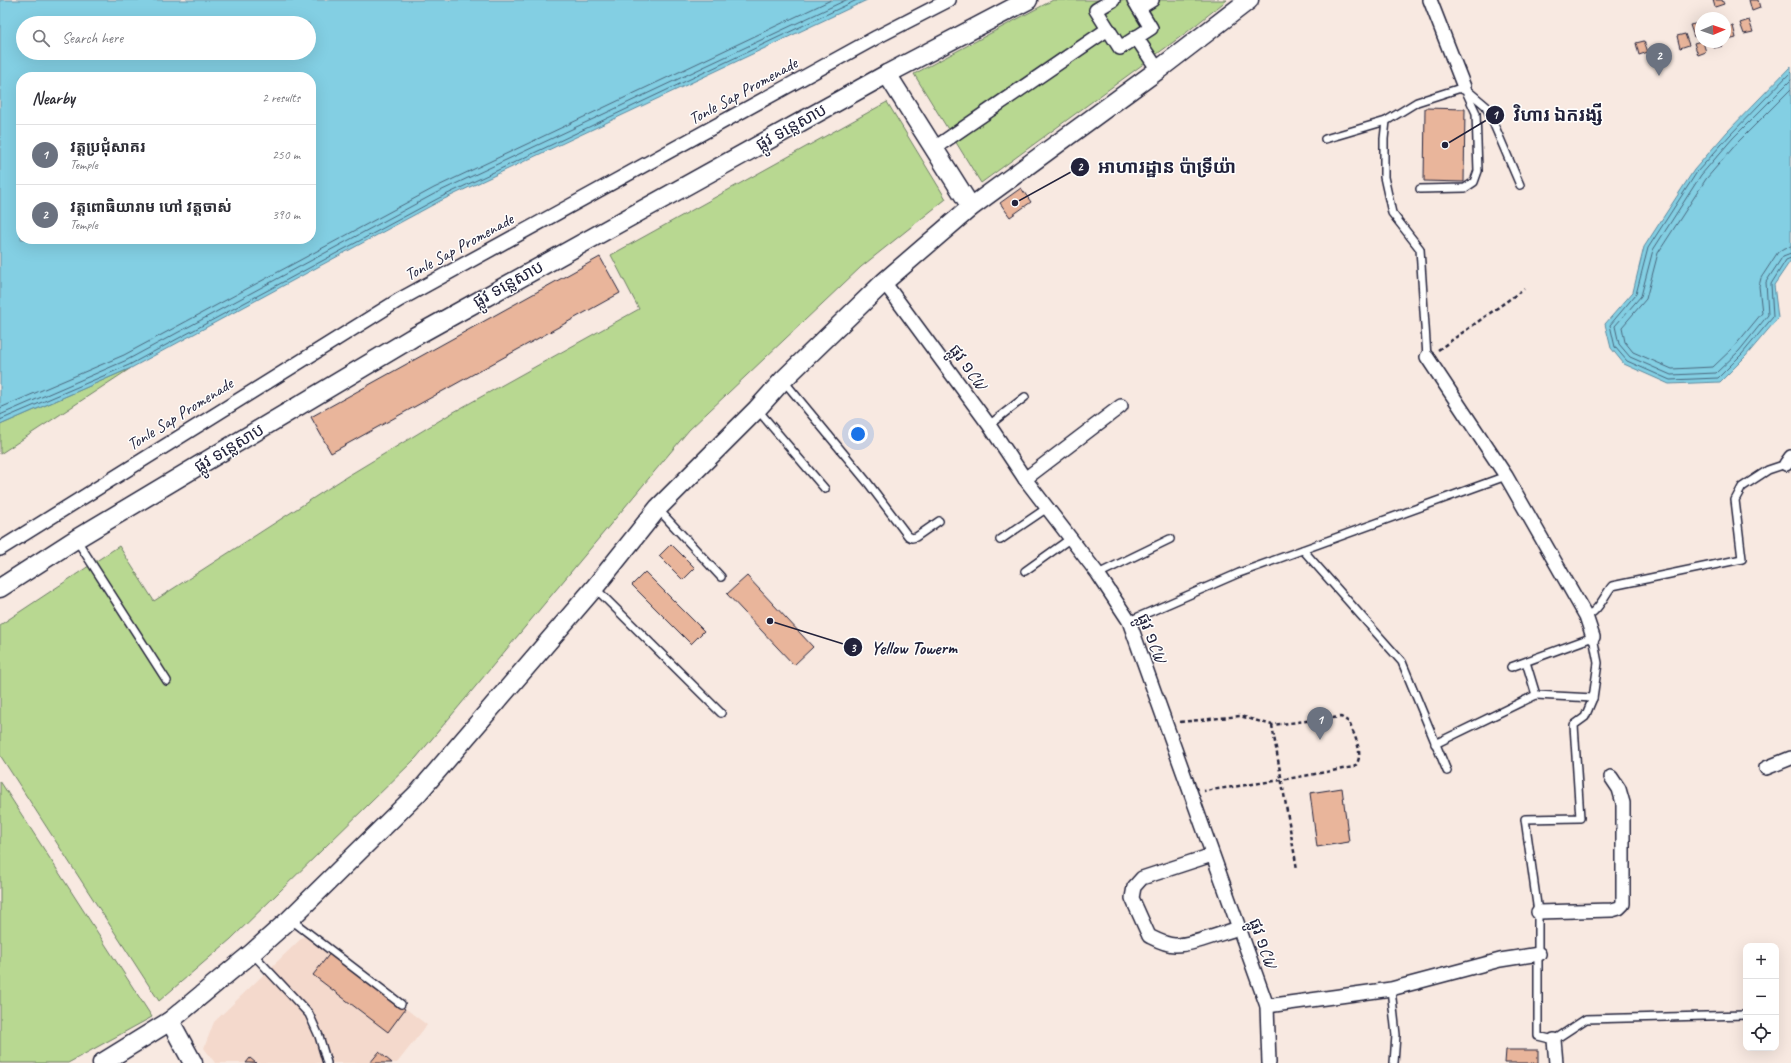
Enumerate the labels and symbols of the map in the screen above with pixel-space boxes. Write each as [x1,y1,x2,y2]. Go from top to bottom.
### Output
north arrow [1695,12,1731,48]
pin: 2 [1646,43,1672,76]
street label: Tonle Sap Promenade [685,52,802,129]
street label: ផ្លូវ ទន្លេសាប [752,99,832,159]
callout: វិហារ ឯករង្សី [1485,100,1611,130]
text: វិហារ ឯករង្សី [1513,103,1603,126]
text: 1 [1492,107,1499,123]
callout: អាហារដ្ឋាន ប៉ាទ្រីយ៉ា [1070,152,1244,182]
text: អាហារដ្ឋាន ប៉ាទ្រីយ៉ា [1098,156,1236,178]
text: 2 [1077,159,1084,175]
street label: Tonle Sap Promenade [401,208,518,285]
street label: ផ្លូវ ទន្លេសាប [469,256,549,316]
street label: ផ្លូវ ១CW [941,340,993,398]
street label: Tonle Sap Promenade [123,372,238,455]
street label: ផ្លូវ ទន្លេសាប [190,419,270,480]
your location [848,424,868,444]
street label: ផ្លូវ ១CW [1129,610,1172,669]
callout: Yellow Towerm [843,632,965,662]
text: Yellow Towerm [871,637,958,659]
text: 3 [850,640,857,656]
pin: 1 [1307,707,1333,740]
street label: ផ្លូវ ១CW [1241,915,1282,974]

